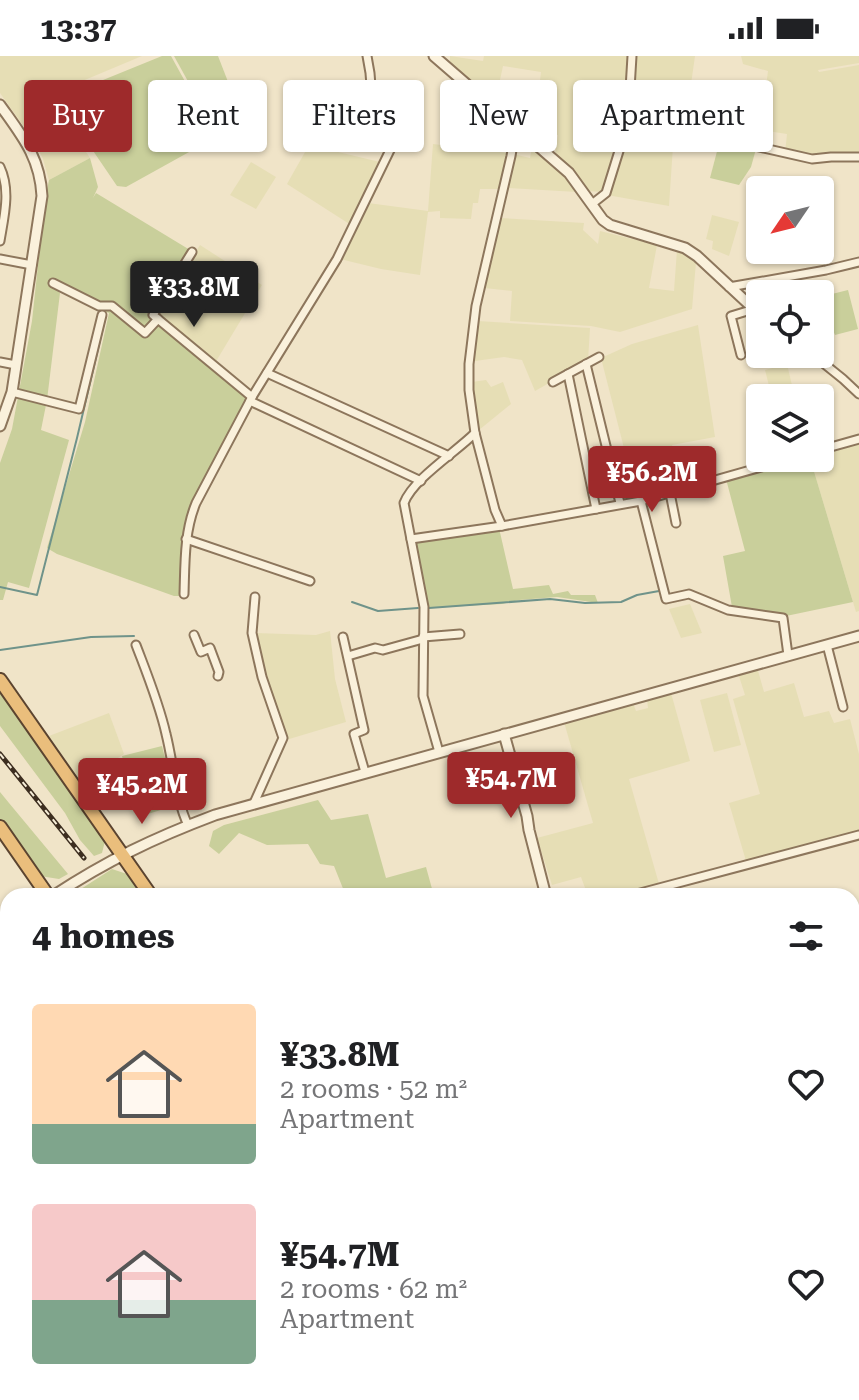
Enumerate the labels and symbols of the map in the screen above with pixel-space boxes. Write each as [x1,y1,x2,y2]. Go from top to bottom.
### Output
north arrow [746,176,834,264]
pin: ¥33.8M [129,261,259,329]
pin: ¥56.2M [587,446,717,514]
pin: ¥54.7M [446,752,576,820]
pin: ¥45.2M [77,758,207,826]

